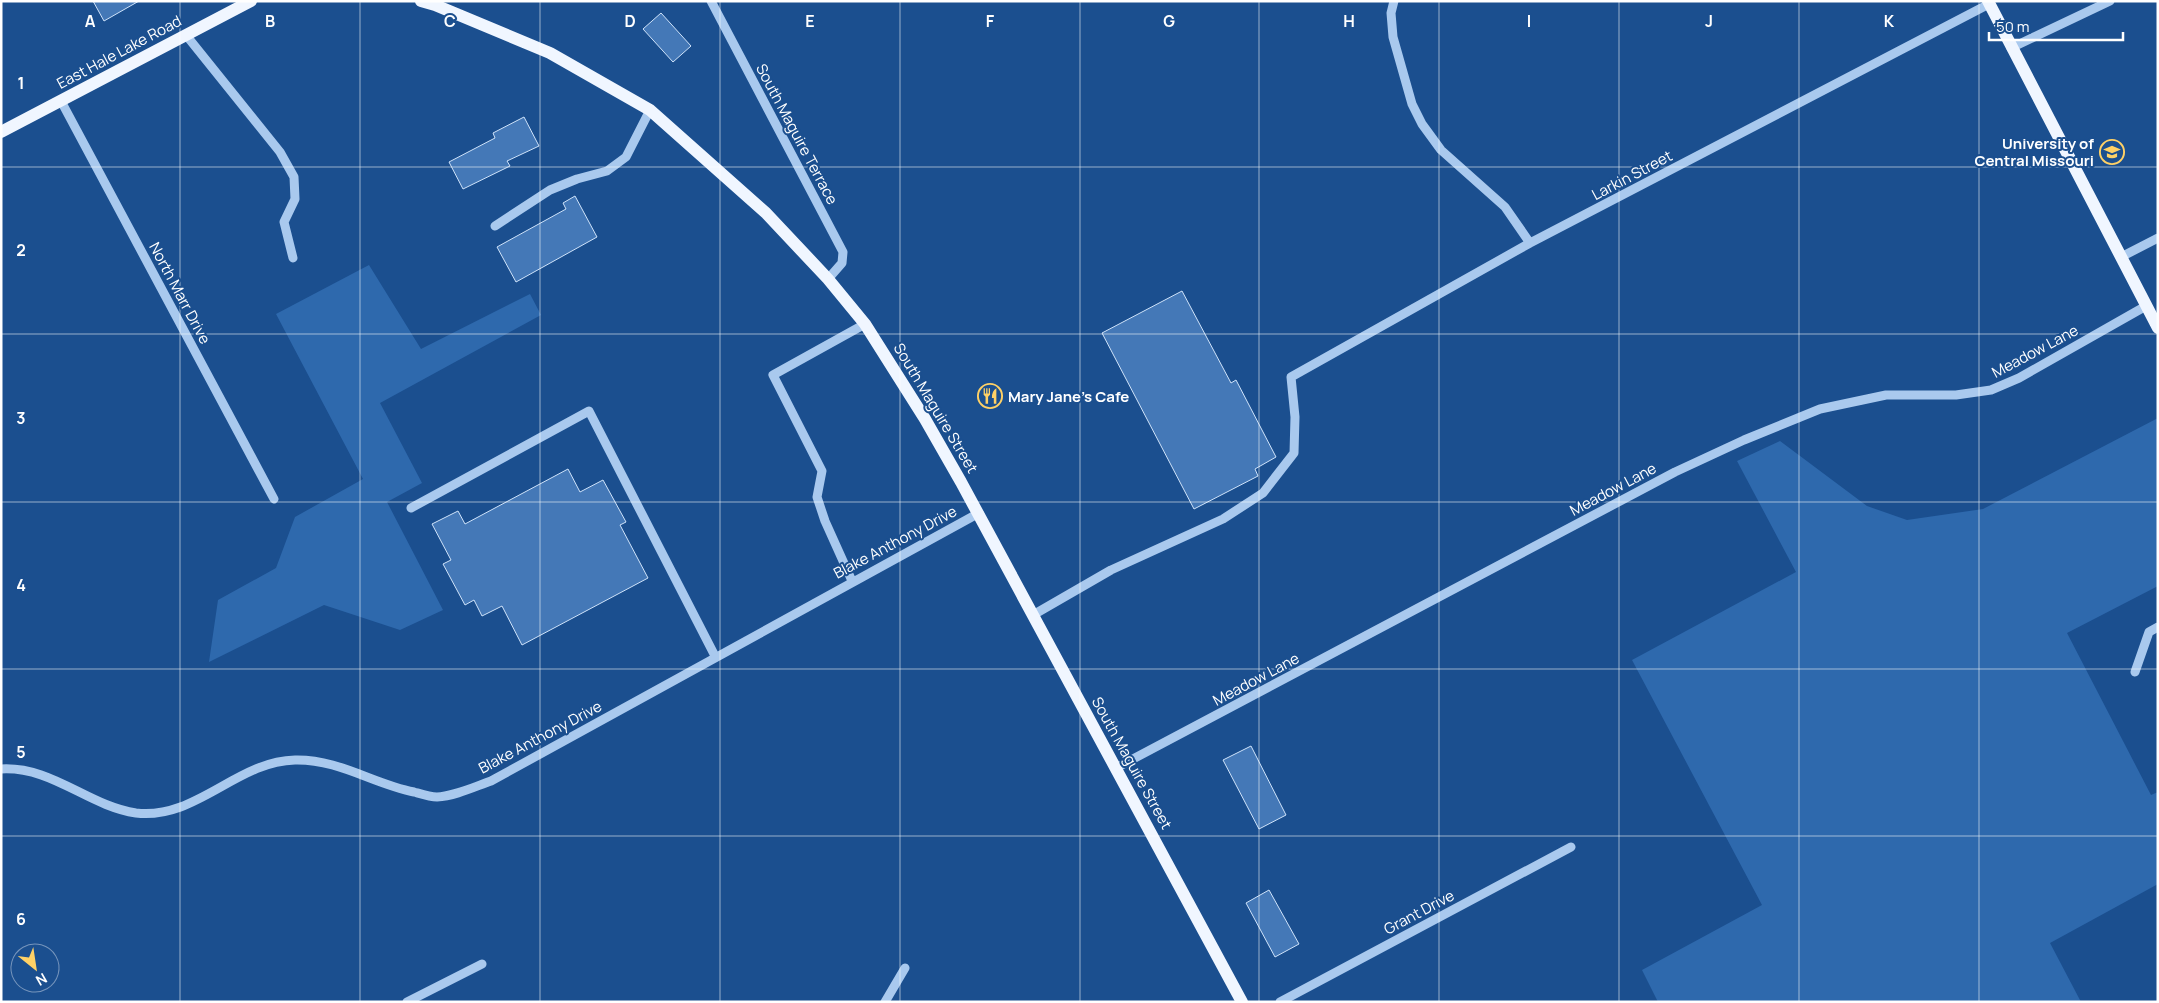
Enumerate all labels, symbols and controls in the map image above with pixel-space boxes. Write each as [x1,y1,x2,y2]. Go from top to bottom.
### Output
street label: East Hale Lake Road [53,10,185,94]
text: A [85,10,96,32]
text: B [265,10,275,32]
text: C [444,10,456,32]
text: D [624,10,636,32]
text: E [805,10,815,32]
text: F [986,10,995,32]
text: G [1163,10,1175,32]
text: H [1343,10,1355,32]
text: I [1527,10,1531,32]
text: J [1705,10,1713,32]
text: K [1884,10,1895,32]
scale bar [1989,10,2123,42]
text: 50 m [1996,16,2030,37]
street label: South Maguire Terrace [751,60,843,208]
text: 1 [17,72,25,94]
place label: University of Central Missouri [1974,133,2094,171]
school or university icon: University of Central Missouri [2099,139,2125,165]
street label: Larkin Street [1588,145,1676,205]
street label: North Marr Drive [144,238,216,348]
text: 2 [16,239,26,261]
street label: Meadow Lane [1988,319,2082,383]
street label: South Maguire Street [889,339,983,477]
restaurant icon: Mary Jane's Cafe [977,383,1003,409]
place label: Mary Jane's Cafe [1008,386,1129,407]
text: 3 [16,407,26,429]
street label: Meadow Lane [1566,457,1660,521]
street label: Blake Anthony Drive [830,500,961,583]
text: 4 [16,574,26,596]
street label: Meadow Lane [1209,647,1303,711]
street label: South Maguire Street [1087,693,1177,833]
street label: Blake Anthony Drive [475,695,606,778]
text: 5 [16,741,26,763]
street label: Grant Drive [1380,885,1458,939]
text: 6 [16,908,26,930]
north arrow [10,943,60,993]
text: N [33,969,51,990]

